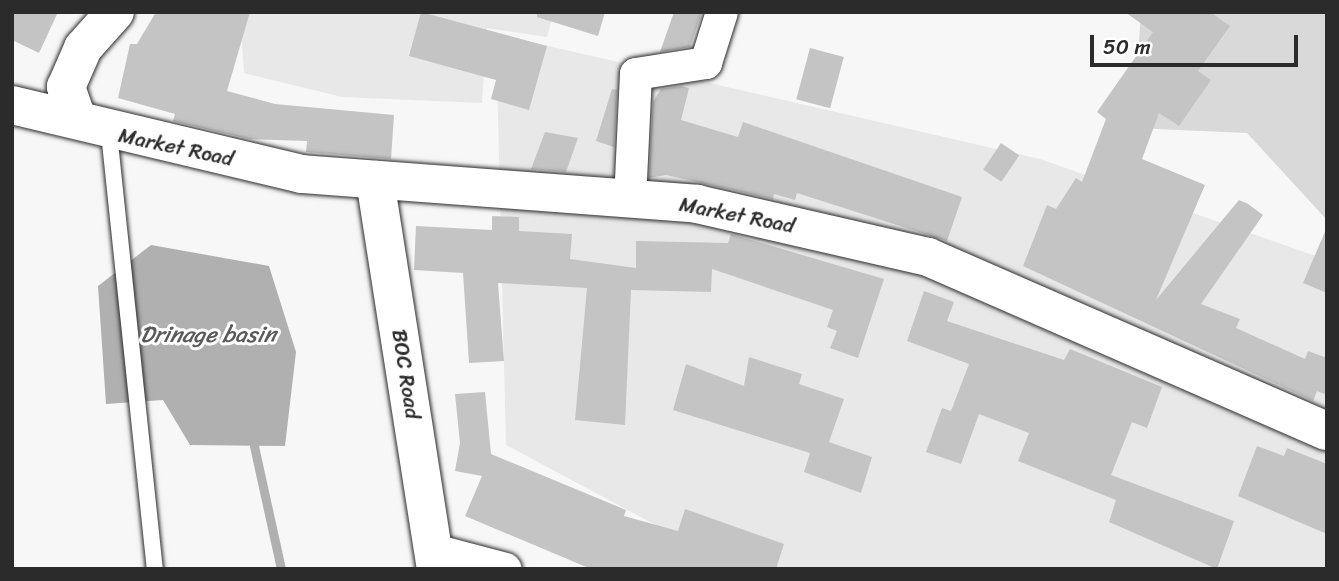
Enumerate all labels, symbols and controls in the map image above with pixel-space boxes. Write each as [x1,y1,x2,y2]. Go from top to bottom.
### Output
scale bar [1094,21,1302,65]
text: 50 m [1103,28,1151,66]
street label: Market Road [116,122,236,172]
street label: Market Road [677,191,797,239]
water label: Drinage basin [140,321,276,349]
street label: BOC Road [386,327,426,421]

